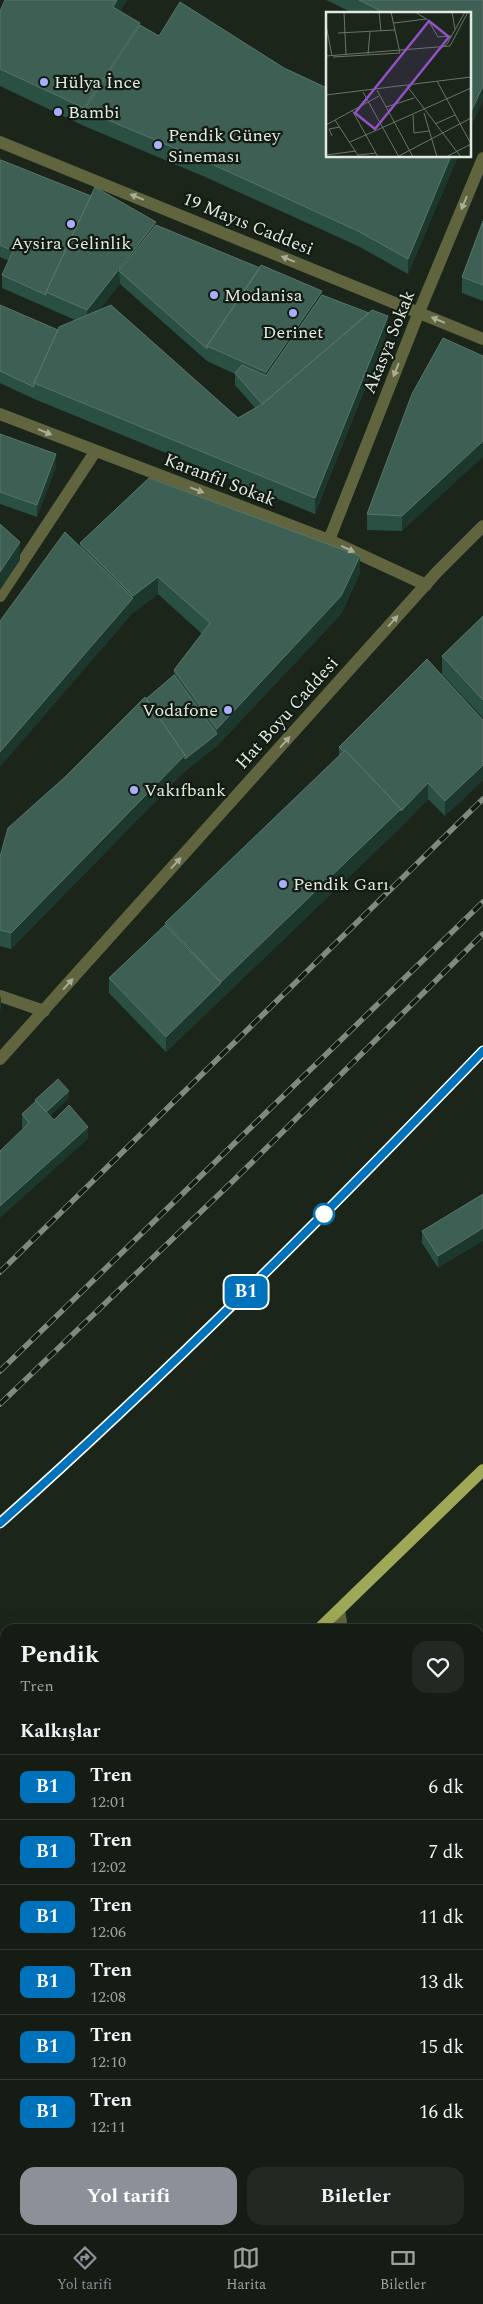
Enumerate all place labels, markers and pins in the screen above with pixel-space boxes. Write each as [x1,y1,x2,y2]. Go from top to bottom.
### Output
place label: Hülya İnce [54,69,141,96]
marker: Hülya İnce [38,76,50,88]
place label: Bambi [68,99,120,126]
marker: Bambi [52,106,64,118]
place label: Pendik Güney Sineması [168,122,282,170]
marker: Pendik Güney Sineması [152,139,164,151]
marker: Aysira Gelinlik [65,218,77,230]
place label: Aysira Gelinlik [11,230,131,257]
place label: Modanisa [224,282,303,309]
marker: Modanisa [208,289,220,301]
marker: Derinet [287,307,299,319]
place label: Derinet [262,319,324,346]
place label: Vodafone [142,697,218,724]
marker: Vodafone [222,704,234,716]
place label: Vakıfbank [144,777,226,804]
marker: Vakıfbank [128,784,140,796]
place label: Pendik Garı [293,871,389,898]
marker: Pendik Garı [277,878,289,890]
unlabelled marker [313,1203,335,1225]

